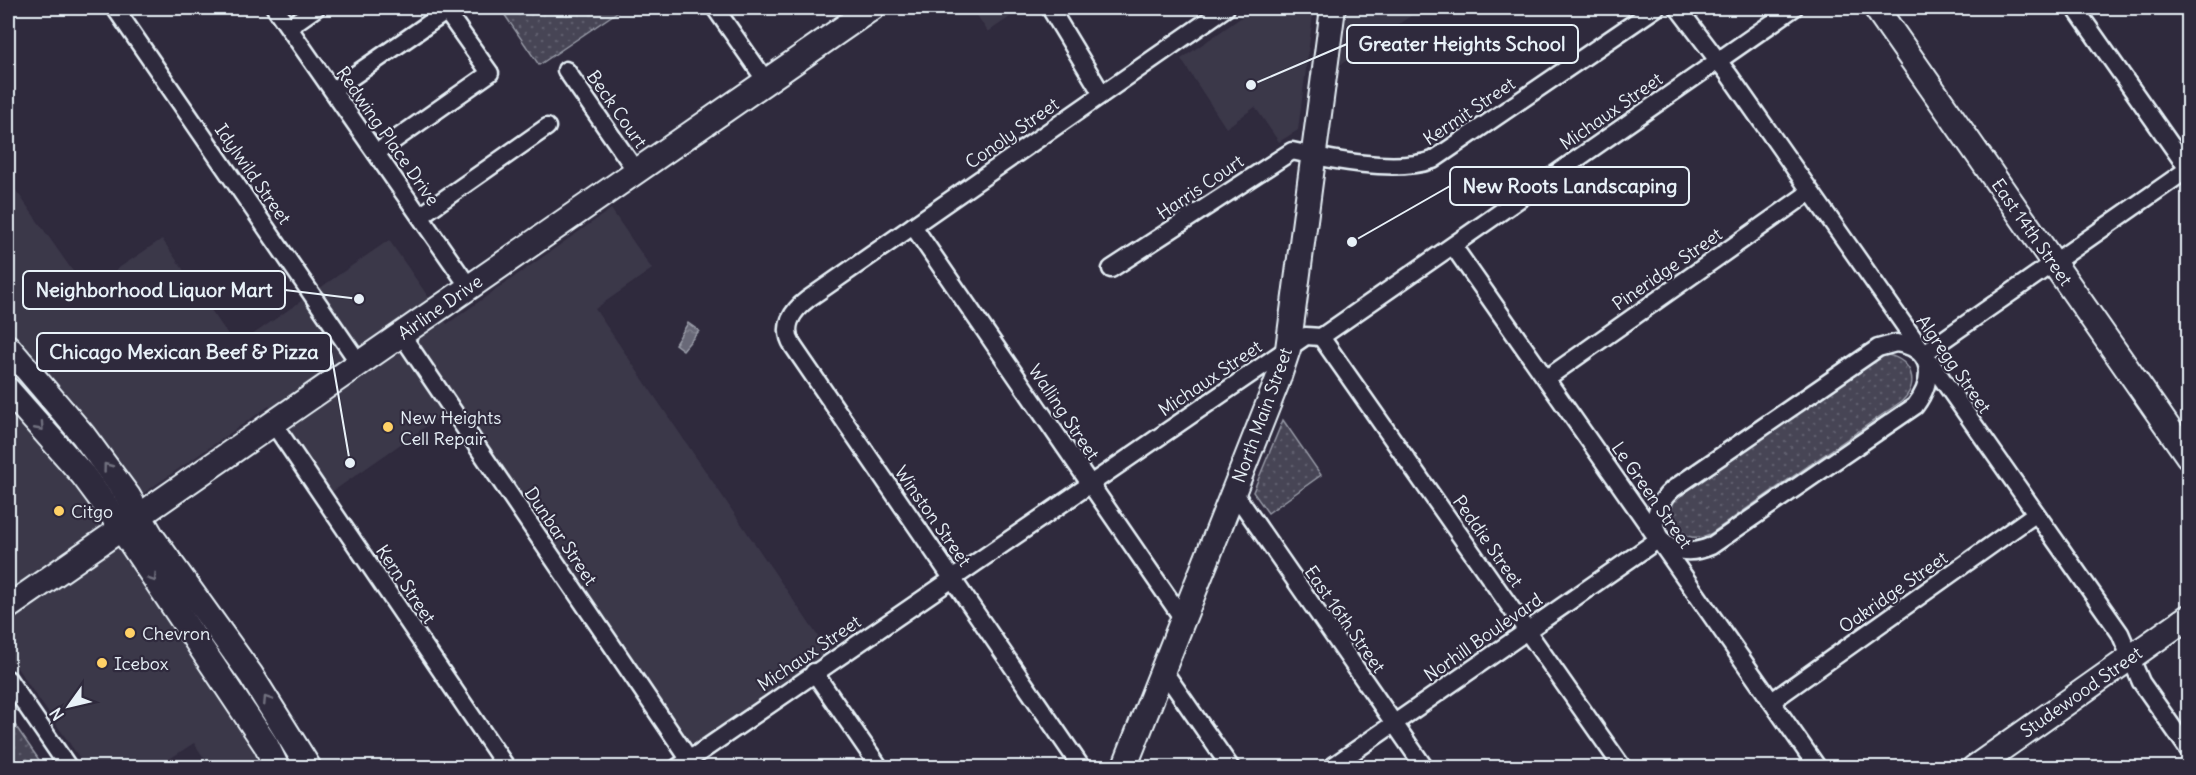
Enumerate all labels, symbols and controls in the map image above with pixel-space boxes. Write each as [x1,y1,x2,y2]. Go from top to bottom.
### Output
callout: Greater Heights School [1347,25,1578,63]
text: Greater Heights School [1359,31,1565,56]
street label: Redwing Place Drive [331,62,445,210]
street label: Beck Court [582,66,652,152]
street label: Michaux Street [1555,67,1667,155]
street label: Kermit Street [1419,72,1519,150]
street label: Conoly Street [961,92,1063,174]
street label: Idylwild Street [210,119,296,229]
street label: Harris Court [1152,149,1248,225]
callout: New Roots Landscaping [1450,167,1689,205]
text: New Roots Landscaping [1462,173,1678,198]
street label: East 14th Street [1987,174,2077,290]
street label: Pineridge Street [1608,223,1726,315]
street label: Airline Drive [393,269,487,345]
callout: Neighborhood Liquor Mart [23,271,285,309]
text: Neighborhood Liquor Mart [35,277,273,302]
street label: Algregg Street [1912,310,1996,418]
callout: Chicago Mexican Beef & Pizza [37,333,331,371]
street label: Michaux Street [1154,335,1266,421]
text: Chicago Mexican Beef & Pizza [49,339,319,364]
street label: North Main Street [1227,344,1297,486]
street label: Walling Street [1023,360,1105,464]
place label: New Heights Cell Repair [400,406,501,450]
one-way arrow [33,420,44,430]
marker: New Heights Cell Repair [381,420,395,434]
street label: Le Green Street [1607,437,1697,553]
street label: Winston Street [890,461,976,571]
one-way arrow [103,463,114,474]
street label: Dunbar Street [520,482,602,590]
street label: Peddie Street [1448,491,1528,591]
place label: Citgo [71,500,113,523]
marker: Citgo [52,504,66,518]
street label: Kern Street [371,540,441,628]
street label: Oakridge Street [1834,546,1952,638]
street label: East 16th Street [1300,561,1390,677]
one-way arrow [145,571,156,582]
street label: Norhill Boulevard [1419,587,1547,686]
street label: Michaux Street [753,610,865,696]
place label: Chevron [142,622,210,645]
marker: Chevron [123,626,137,640]
street label: Studewood Street [2016,641,2146,743]
place label: Icebox [114,652,169,675]
marker: Icebox [95,656,109,670]
north arrow [39,676,99,736]
one-way arrow [263,696,274,707]
text: N [45,704,68,725]

